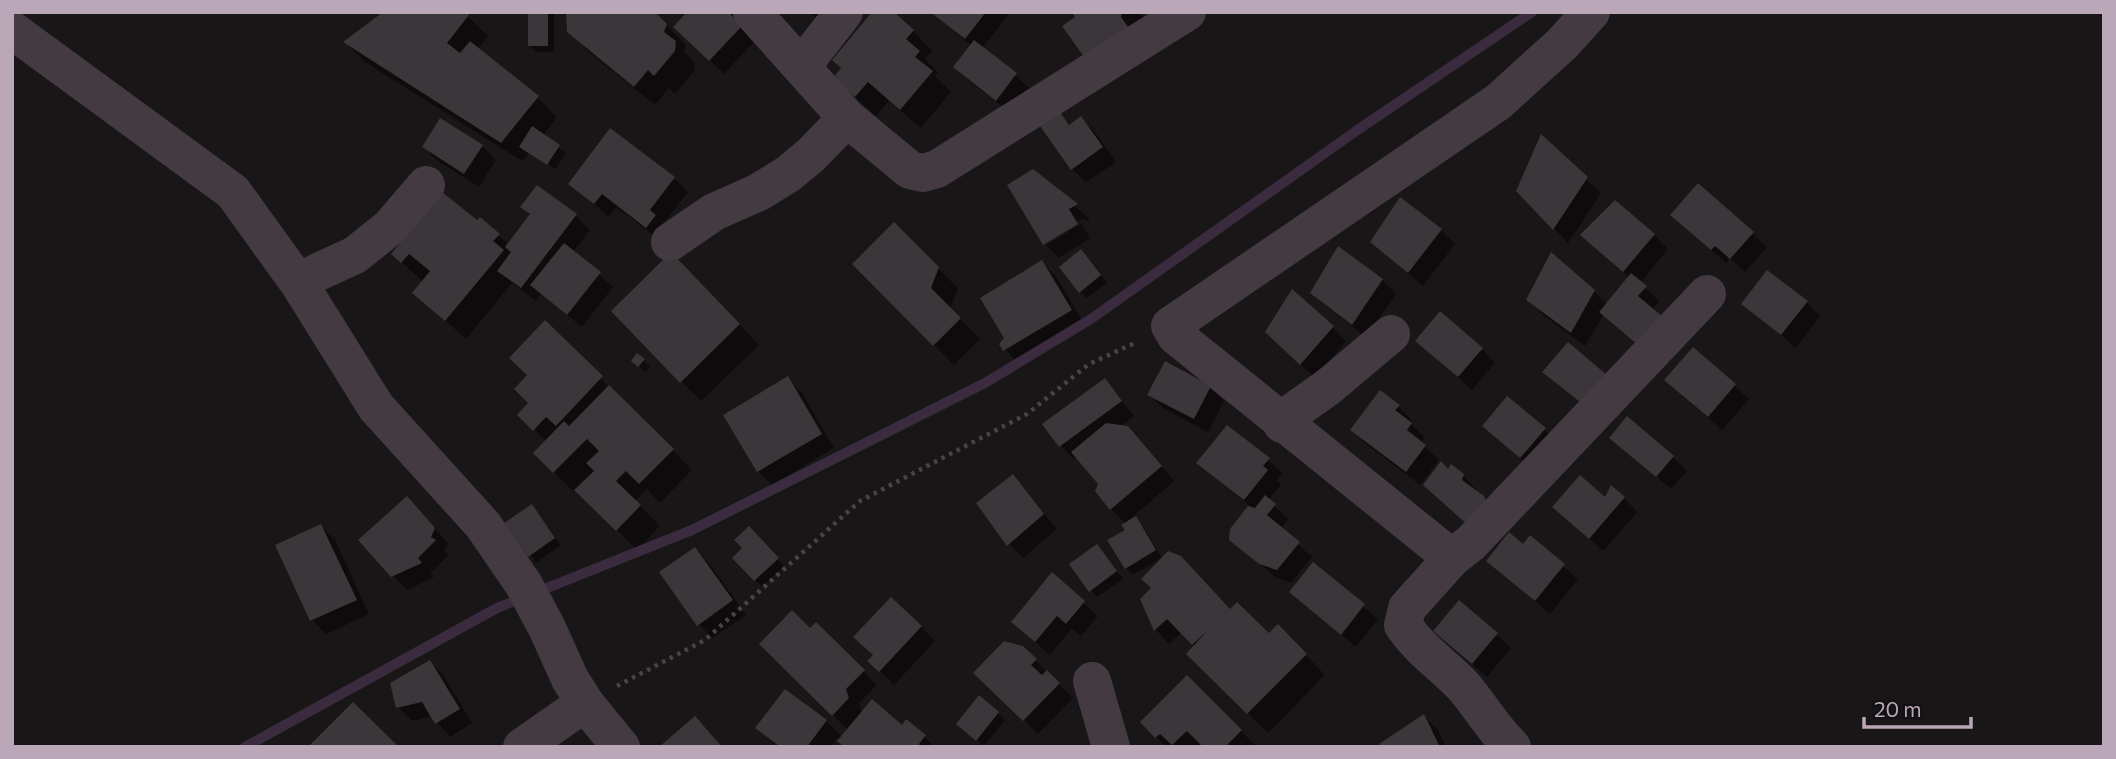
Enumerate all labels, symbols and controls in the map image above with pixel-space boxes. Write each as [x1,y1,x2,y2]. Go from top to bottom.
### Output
scale bar [1864,686,1971,730]
text: 20 m [1874,696,1922,721]

